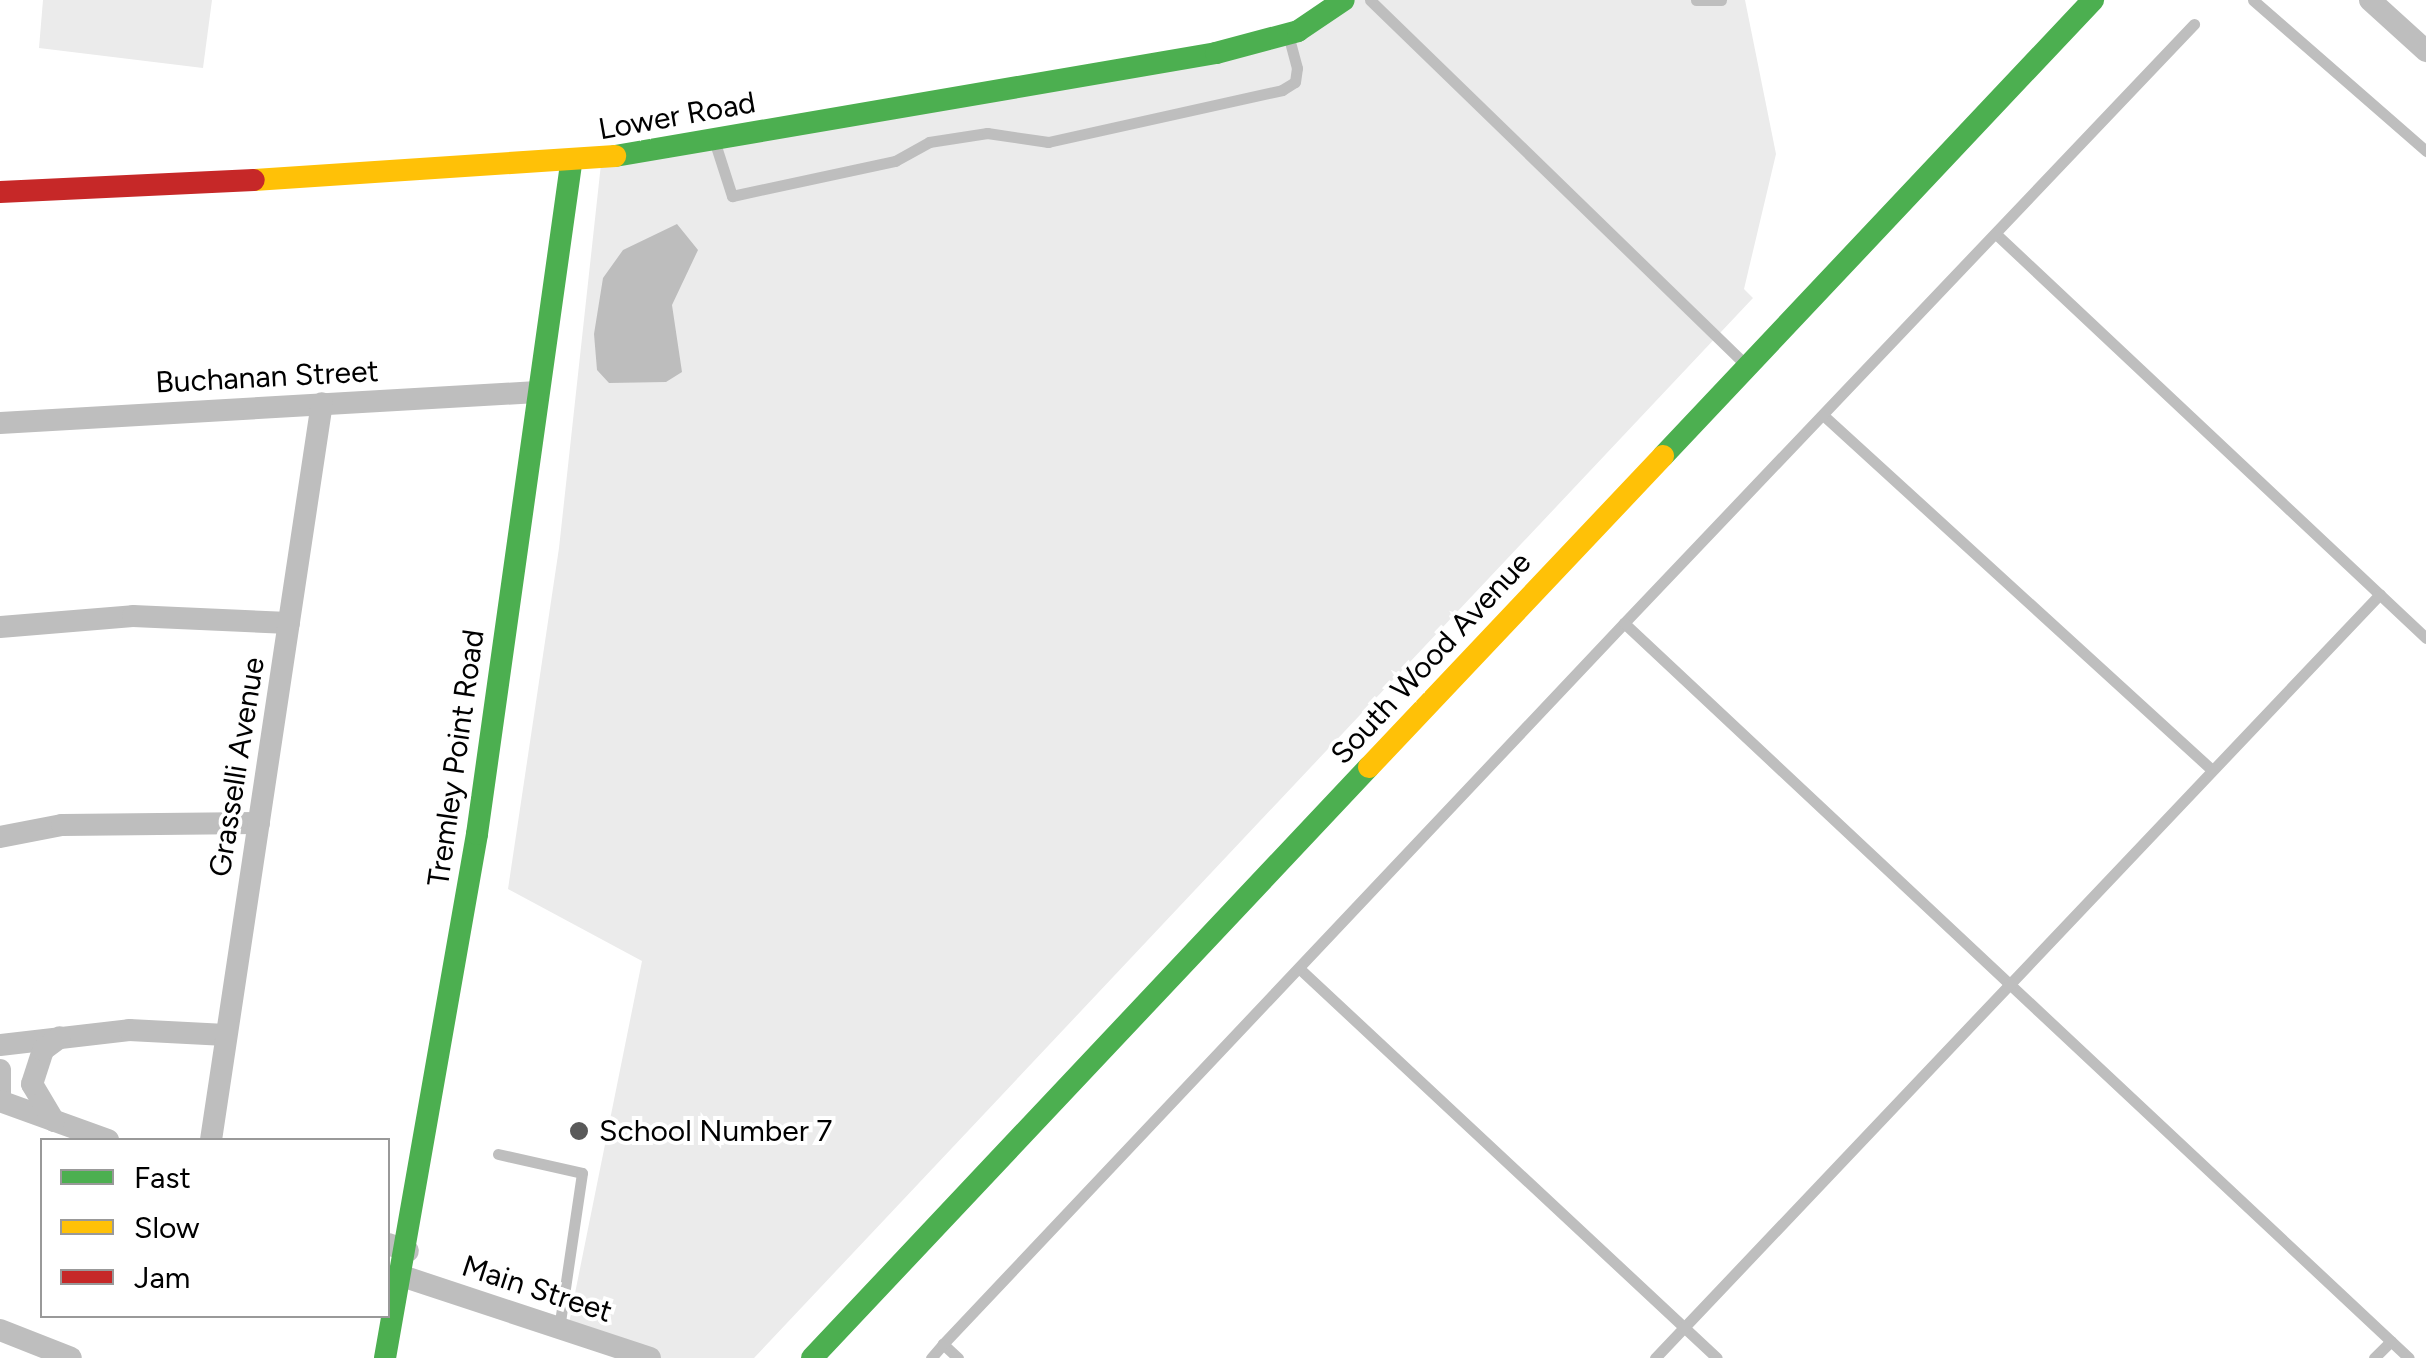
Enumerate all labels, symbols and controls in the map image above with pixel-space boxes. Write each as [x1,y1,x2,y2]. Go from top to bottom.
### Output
street label: Lower Road [596,84,758,148]
street label: Buchanan Street [154,353,380,401]
street label: South Wood Avenue [1323,544,1539,772]
street label: Tremley Point Road [420,627,492,889]
street label: Grasselli Avenue [202,655,272,879]
place label: School Number 7 [599,1113,832,1149]
marker: School Number 7 [568,1120,590,1142]
legend [40,1138,390,1318]
text: Fast [134,1159,191,1196]
text: Slow [134,1209,200,1246]
street label: Main Street [457,1248,617,1330]
text: Jam [134,1259,190,1296]

